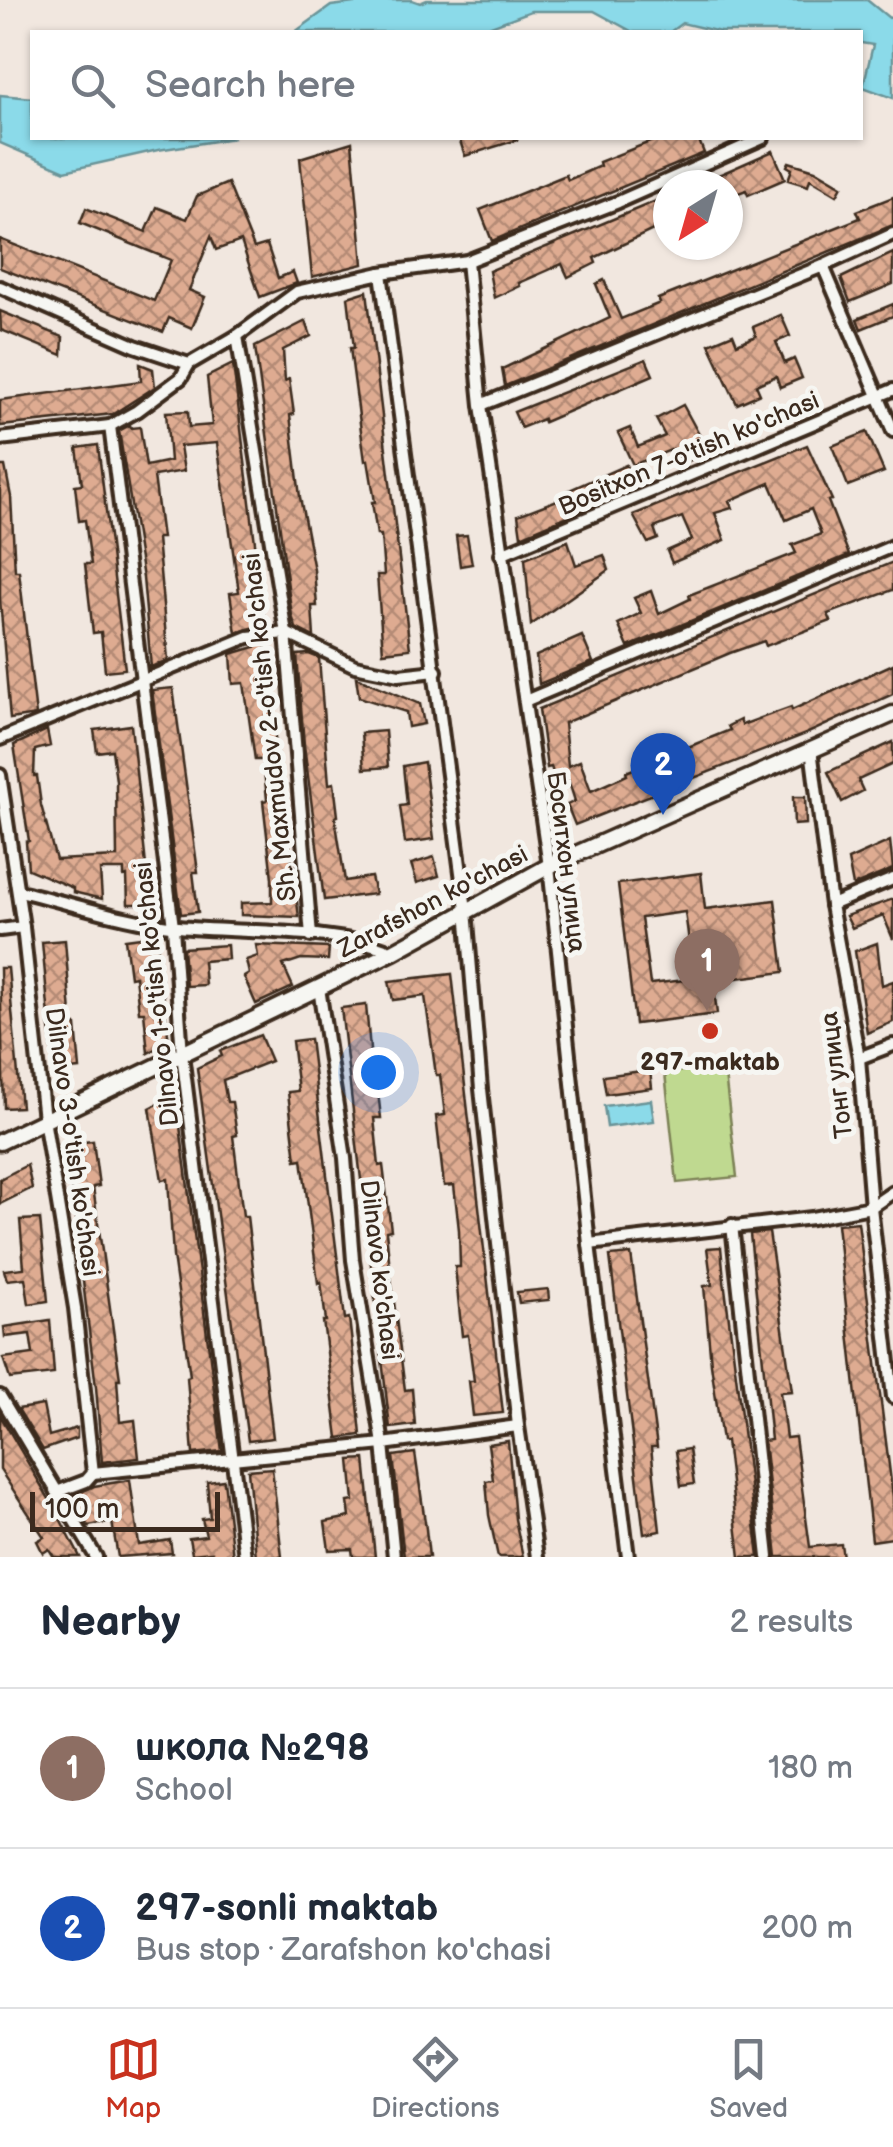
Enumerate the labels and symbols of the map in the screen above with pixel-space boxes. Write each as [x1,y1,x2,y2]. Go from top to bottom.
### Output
north arrow [653,170,743,260]
street label: Bositxon 7-o'tish ko'chasi [554,385,824,523]
street label: Sh. Maxmudov 2-o'tish ko'chasi [236,551,304,903]
pin: 2 [630,732,696,815]
street label: Боситхон улица [540,770,593,955]
street label: Zarafshon ko'chasi [332,839,533,966]
street label: Dilnavo 1-o'tish ko'chasi [128,860,186,1128]
pin: 1 [674,928,740,1011]
street label: Dilnavo 3-o'tish ko'chasi [38,1005,106,1279]
street label: Тонг улица [814,1010,860,1140]
marker: 297-maktab [699,1020,721,1042]
your location [353,1047,404,1098]
place label: 297-maktab [640,1047,780,1078]
street label: Dilnavo ko'chasi [353,1178,405,1362]
scale bar [30,1487,220,1532]

